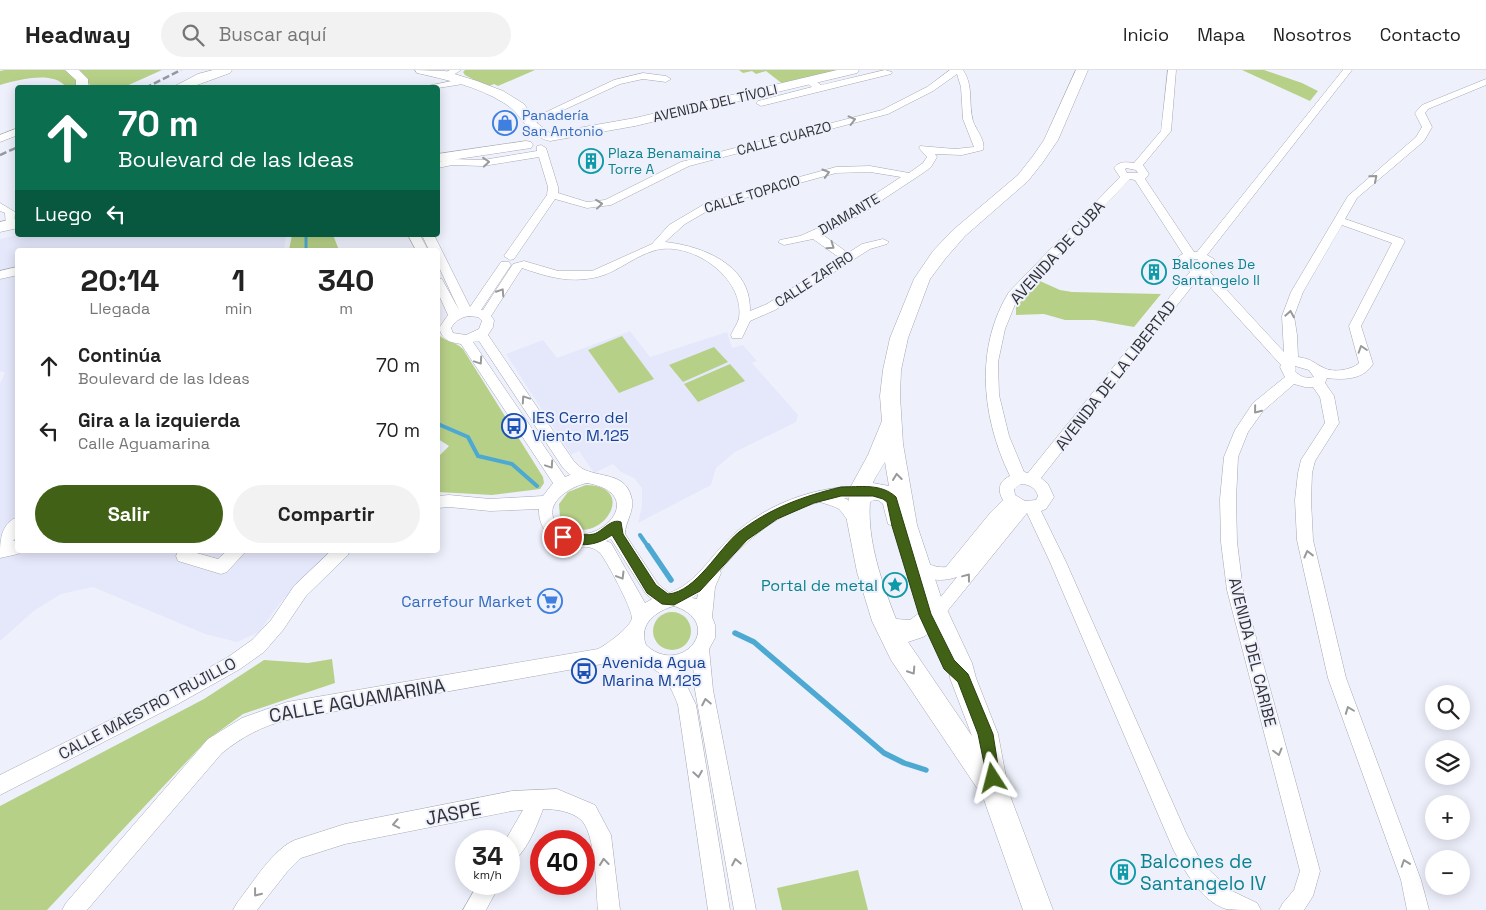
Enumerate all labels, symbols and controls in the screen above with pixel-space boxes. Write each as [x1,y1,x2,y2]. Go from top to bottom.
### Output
search box [161,12,511,57]
text: Headway [25,19,131,50]
icon: search [179,21,207,49]
text: Buscar aquí [219,22,326,47]
text: Inicio [1123,23,1169,46]
text: Mapa [1197,23,1245,46]
text: Nosotros [1273,23,1352,46]
text: Contacto [1380,23,1461,46]
street label: AVENIDA DEL TÍVOLI [651,80,779,126]
text: 70 m [118,102,199,146]
icon: ahead [35,105,100,170]
place label: Panadería San Antonio [522,106,603,140]
shop icon: Panadería San Antonio [492,110,518,136]
one-way arrow [847,116,855,126]
street label: CALLE CUARZO [735,117,833,159]
place label: Plaza Benamaina Torre A [608,144,721,178]
text: Boulevard de las Ideas [118,145,354,173]
building icon: Plaza Benamaina Torre A [578,148,604,174]
one-way arrow [482,157,490,168]
one-way arrow [821,168,829,178]
street label: CALLE TOPACIO [702,171,802,217]
one-way arrow [1369,175,1378,184]
street label: DIAMANTE [815,189,883,239]
street label: AVENIDA DE CUBA [1005,196,1109,309]
one-way arrow [596,198,604,209]
icon: left [102,200,130,228]
text: Luego [35,202,92,227]
one-way arrow [825,240,835,249]
street label: CALLE ZAFIRO [771,247,857,311]
place label: Balcones De Santangelo II [1172,255,1260,289]
building icon: Balcones De Santangelo II [1141,259,1167,285]
text: 20:14 [80,261,159,300]
text: 1 [232,261,245,300]
text: 340 [318,261,375,300]
one-way arrow [495,288,504,297]
street label: AVENIDA DE LA LIBERTAD [1050,296,1180,455]
text: Llegada [89,298,150,319]
text: min [225,298,252,319]
text: m [339,298,353,319]
one-way arrow [1285,310,1295,318]
text: Continúa [78,343,161,368]
one-way arrow [1358,345,1368,353]
icon: ahead [35,352,63,380]
text: 70 m [376,353,420,378]
one-way arrow [473,355,482,364]
text: Boulevard de las Ideas [78,368,250,389]
one-way arrow [522,395,531,404]
one-way arrow [1254,404,1262,413]
place label: IES Cerro del Viento M.125 [532,407,629,446]
text: Gira a la izquierda [78,408,240,433]
bus stop icon: IES Cerro del Viento M.125 [501,413,527,439]
icon: left [35,417,63,445]
text: 70 m [376,418,420,443]
text: Calle Aguamarina [78,433,210,454]
one-way arrow [543,460,553,469]
one-way arrow [892,472,903,480]
button: Salir [35,485,223,543]
button: Compartir [233,485,420,543]
pin [542,516,584,558]
icon: arrive [549,523,577,551]
one-way arrow [1303,549,1314,558]
one-way arrow [614,570,624,579]
place icon: Portal de metal [882,572,908,598]
one-way arrow [961,573,970,583]
place label: Portal de metal [761,575,878,596]
street label: AVENIDA DEL CARIBE [1224,575,1281,729]
supermarket icon: Carrefour Market [537,588,563,614]
place label: Carrefour Market [401,591,532,612]
place label: Avenida Agua Marina M.125 [602,652,706,691]
street label: CALLE MAESTRO TRUJILLO [55,653,240,764]
bus stop icon: Avenida Agua Marina M.125 [571,658,597,684]
one-way arrow [906,665,915,674]
street label: CALLE AGUAMARINA [267,673,447,728]
map controls [1425,685,1470,895]
button: search [1425,685,1470,730]
one-way arrow [702,698,712,707]
one-way arrow [1345,707,1355,715]
button: layers [1425,740,1470,785]
one-way arrow [1273,747,1283,755]
position arrow [966,751,1018,803]
one-way arrow [692,770,703,778]
button: + [1425,795,1470,840]
street label: JASPE [423,796,483,831]
one-way arrow [392,818,401,828]
speed limit sign: 40 [530,830,595,895]
text: 34 [472,840,503,872]
place label: Balcones de Santangelo IV [1140,849,1267,896]
button: − [1425,850,1470,895]
one-way arrow [599,857,610,865]
one-way arrow [732,858,742,866]
building icon: Balcones de Santangelo IV [1110,859,1136,885]
one-way arrow [1401,859,1411,868]
text: km/h [473,867,502,883]
one-way arrow [254,887,262,896]

